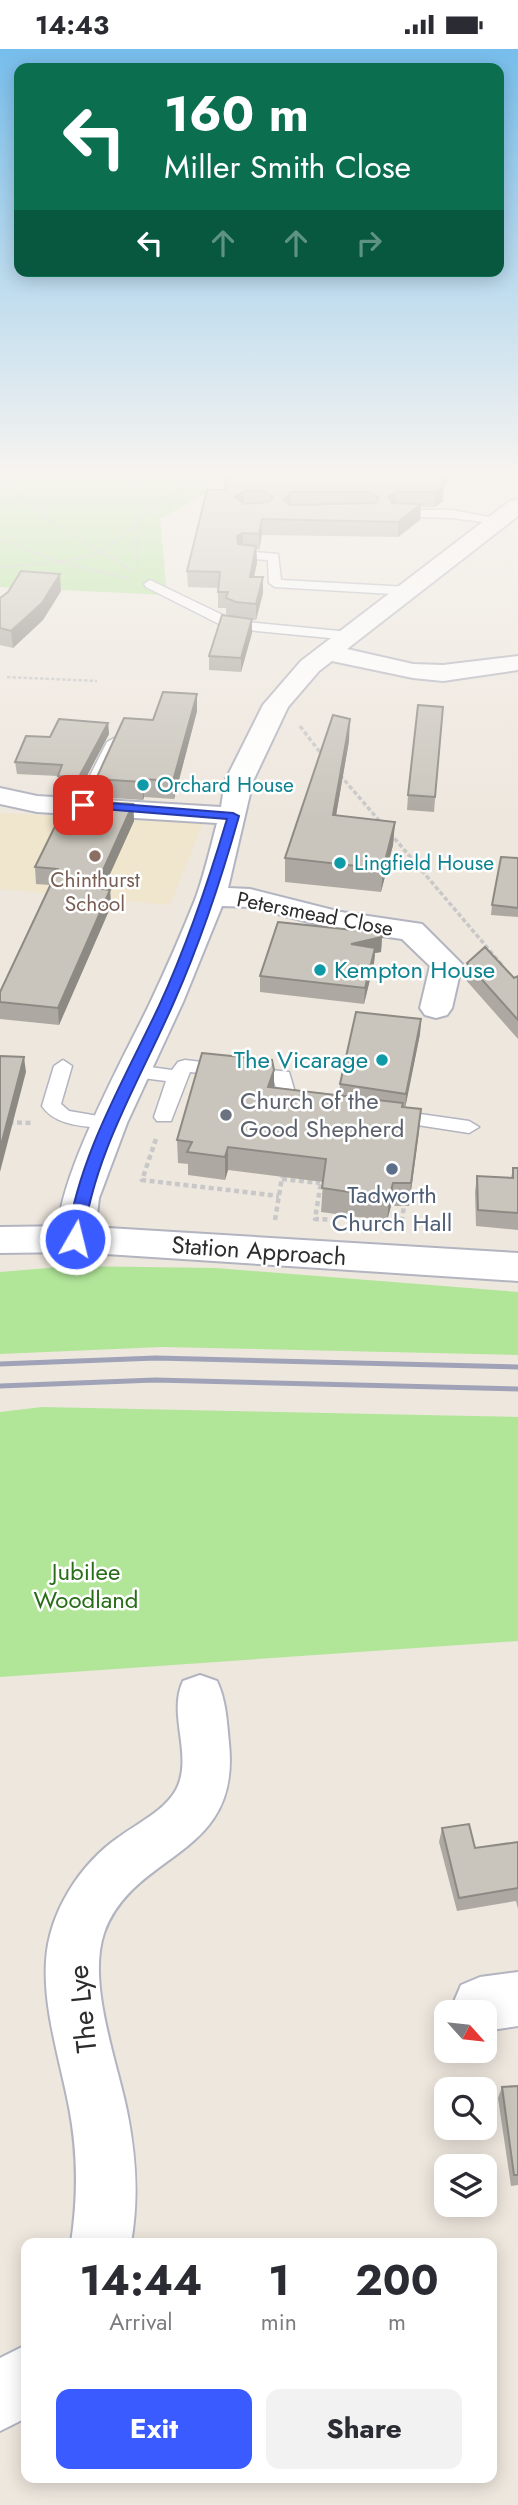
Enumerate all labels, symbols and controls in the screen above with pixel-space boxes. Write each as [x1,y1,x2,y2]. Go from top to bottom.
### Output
text: 14:43 [35,6,109,44]
text: 160 m [164,79,309,149]
icon: left [49,91,140,182]
text: Miller Smith Close [164,144,411,190]
icon: left [131,224,169,262]
icon: ahead [204,224,242,262]
icon: ahead [277,224,315,262]
icon: right [350,224,388,262]
place label: Orchard House [157,770,294,800]
pin [53,775,113,835]
marker: Orchard House [135,777,151,793]
icon: arrive [64,786,102,824]
marker: Chinthurst School [87,848,103,864]
place label: Lingfield House [354,848,494,878]
marker: Lingfield House [332,855,348,871]
place label: Chinthurst School [50,865,140,919]
street label: Petersmead Close [234,884,396,944]
place label: Kempton House [334,952,495,987]
marker: Kempton House [312,962,328,978]
place label: The Vicarage [234,1042,368,1077]
marker: The Vicarage [374,1052,390,1068]
place label: Church of the Good Shepherd [240,1083,404,1146]
marker: Church of the Good Shepherd [218,1107,234,1123]
marker: Tadworth Church Hall [384,1161,400,1177]
place label: Tadworth Church Hall [332,1177,452,1240]
position arrow [38,1202,112,1276]
street label: Station Approach [170,1227,348,1274]
park label: Jubilee Woodland [33,1554,139,1617]
street label: The Lye [58,1963,107,2055]
north arrow [434,2000,497,2063]
map controls [434,2000,497,2217]
button: search [434,2077,497,2140]
button: layers [434,2154,497,2217]
text: 14:44 [79,2250,202,2311]
text: 1 [268,2250,290,2311]
text: 200 [355,2250,438,2311]
text: Arrival [109,2305,173,2339]
text: min [261,2305,297,2339]
text: m [388,2305,406,2339]
button: Exit [56,2389,252,2469]
button: Share [266,2389,462,2469]

